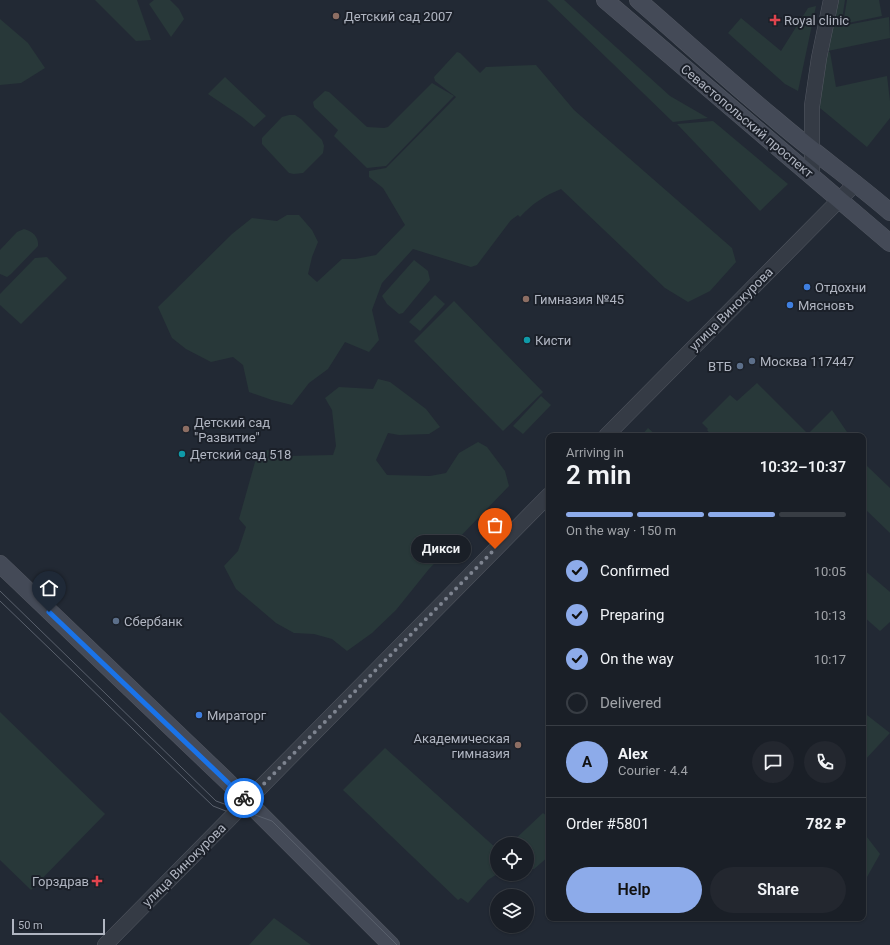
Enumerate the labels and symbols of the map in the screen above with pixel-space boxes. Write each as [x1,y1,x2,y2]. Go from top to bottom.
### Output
place label: Детский сад 2007 [344,9,453,24]
marker: Детский сад 2007 [331,11,341,21]
place label: Royal clinic [784,13,849,28]
marker: Royal clinic [769,14,781,26]
street label: Севастопольский проспект [678,61,816,181]
street label: улица Винокурова [686,264,776,354]
place label: Отдохни [815,280,866,295]
marker: Отдохни [802,282,812,292]
place label: Гимназия №45 [534,292,624,307]
marker: Гимназия №45 [521,294,531,304]
place label: Мясновъ [798,298,854,313]
marker: Мясновъ [785,300,795,310]
place label: Кисти [535,333,571,348]
marker: Кисти [522,335,532,345]
place label: Москва 117447 [760,354,854,369]
marker: Москва 117447 [747,356,757,366]
place label: ВТБ [708,359,732,374]
marker: ВТБ [735,361,745,371]
place label: Детский сад "Развитие" [194,415,270,445]
marker: Детский сад "Развитие" [181,424,191,434]
place label: Детский сад 518 [190,447,291,462]
marker: Детский сад 518 [177,449,187,459]
pin [478,508,512,549]
callout: Дикси [411,535,471,563]
pin [32,571,66,612]
place label: Сбербанк [124,614,183,629]
marker: Сбербанк [111,616,121,626]
place label: Мираторг [207,708,267,723]
marker: Мираторг [194,710,204,720]
place label: Академическая гимназия [414,731,510,761]
marker: Академическая гимназия [513,740,523,750]
courier [224,778,264,818]
street label: улица Винокурова [139,820,229,910]
place label: Горздрав [32,874,89,889]
marker: Горздрав [92,876,102,886]
scale bar [12,917,105,936]

